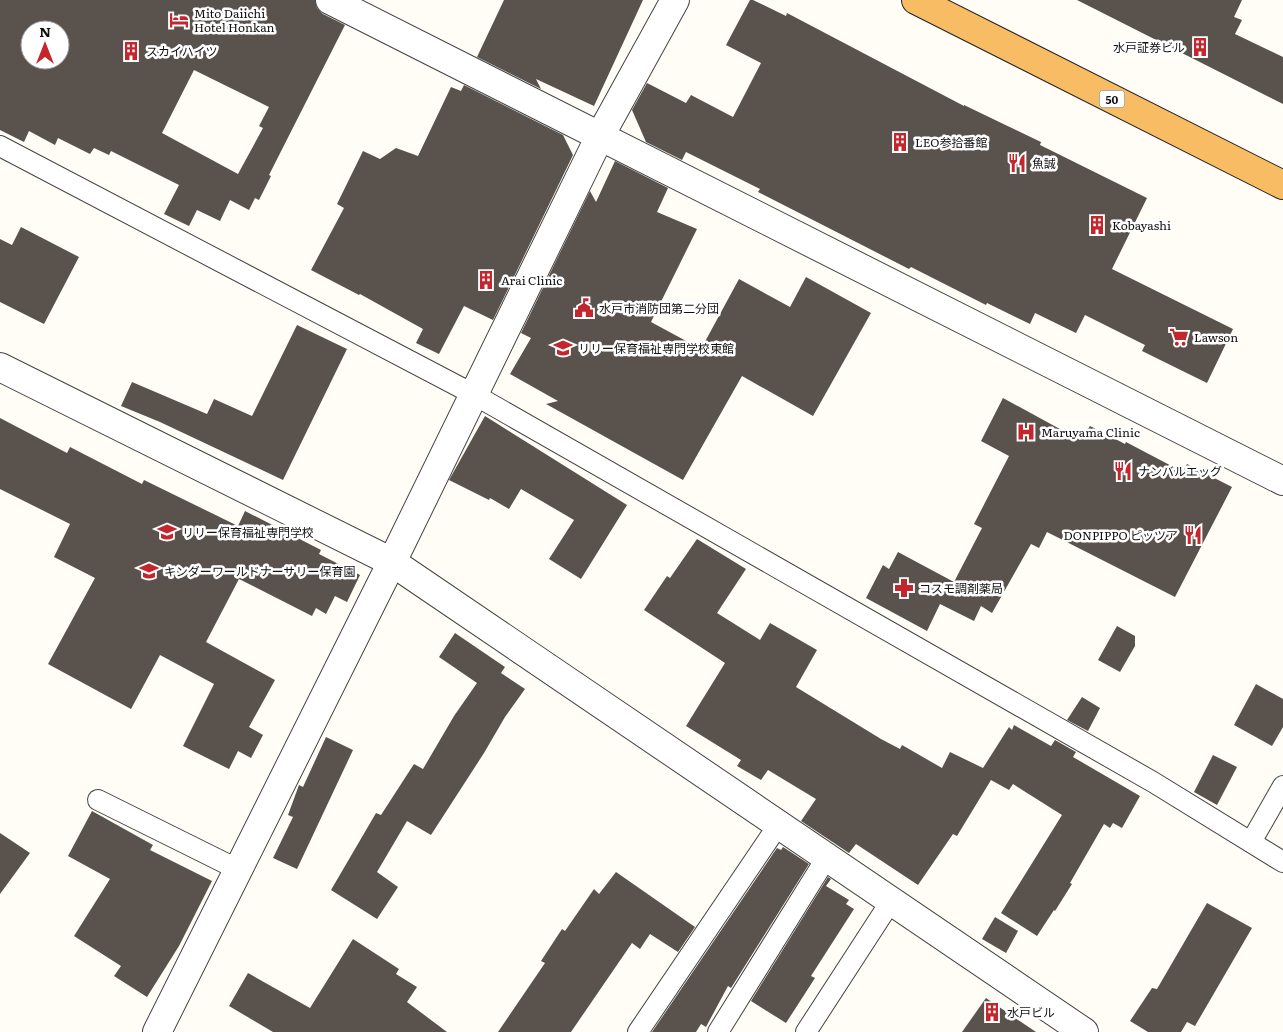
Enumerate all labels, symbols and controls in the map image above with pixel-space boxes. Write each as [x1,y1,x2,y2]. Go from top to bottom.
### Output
place label: Mito Daiichi Hotel Honkan [194,4,275,36]
hotel icon: Mito Daiichi Hotel Honkan [168,9,190,31]
north arrow [20,20,70,70]
text: N [39,21,51,41]
building icon: 水戸証券ビル [1189,36,1211,58]
place label: 水戸証券ビル [1113,38,1185,56]
building icon: スカイハイツ [120,40,142,62]
place label: スカイハイツ [146,42,218,60]
road number: 50 [1100,90,1124,108]
building icon: LEO参拾番館 [889,131,911,153]
place label: LEO参拾番館 [915,133,987,151]
restaurant icon: 魚誠 [1006,152,1028,174]
place label: 魚誠 [1032,154,1056,172]
building icon: Kobayashi [1086,214,1108,236]
place label: Kobayashi [1112,216,1171,234]
building icon: Arai Clinic [475,269,497,291]
place label: Arai Clinic [501,271,562,289]
public building icon: 水戸市消防団第二分団 [573,297,595,319]
place label: 水戸市消防団第二分団 [599,299,719,317]
supermarket icon: Lawson [1168,326,1190,348]
place label: Lawson [1194,328,1238,346]
school or university icon: リリー保育福祉専門学校東館 [552,337,574,359]
place label: リリー保育福祉専門学校東館 [578,339,734,357]
hospital icon: Maruyama Clinic [1015,421,1037,443]
place label: Maruyama Clinic [1041,423,1140,441]
restaurant icon: ナンバルエッグ [1112,460,1134,482]
place label: ナンバルエッグ [1138,462,1222,480]
school or university icon: リリー保育福祉専門学校 [156,521,178,543]
place label: リリー保育福祉専門学校 [182,523,314,541]
restaurant icon: DONPIPPO ピッツア [1182,524,1204,546]
place label: DONPIPPO ピッツア [1064,526,1178,544]
school or university icon: キンダーワールドナーサリー保育園 [138,560,160,582]
place label: キンダーワールドナーサリー保育園 [164,562,355,580]
pharmacy icon: コスモ調剤薬局 [893,577,915,599]
place label: コスモ調剤薬局 [919,579,1003,597]
building icon: 水戸ビル [981,1001,1003,1023]
place label: 水戸ビル [1007,1003,1055,1021]

